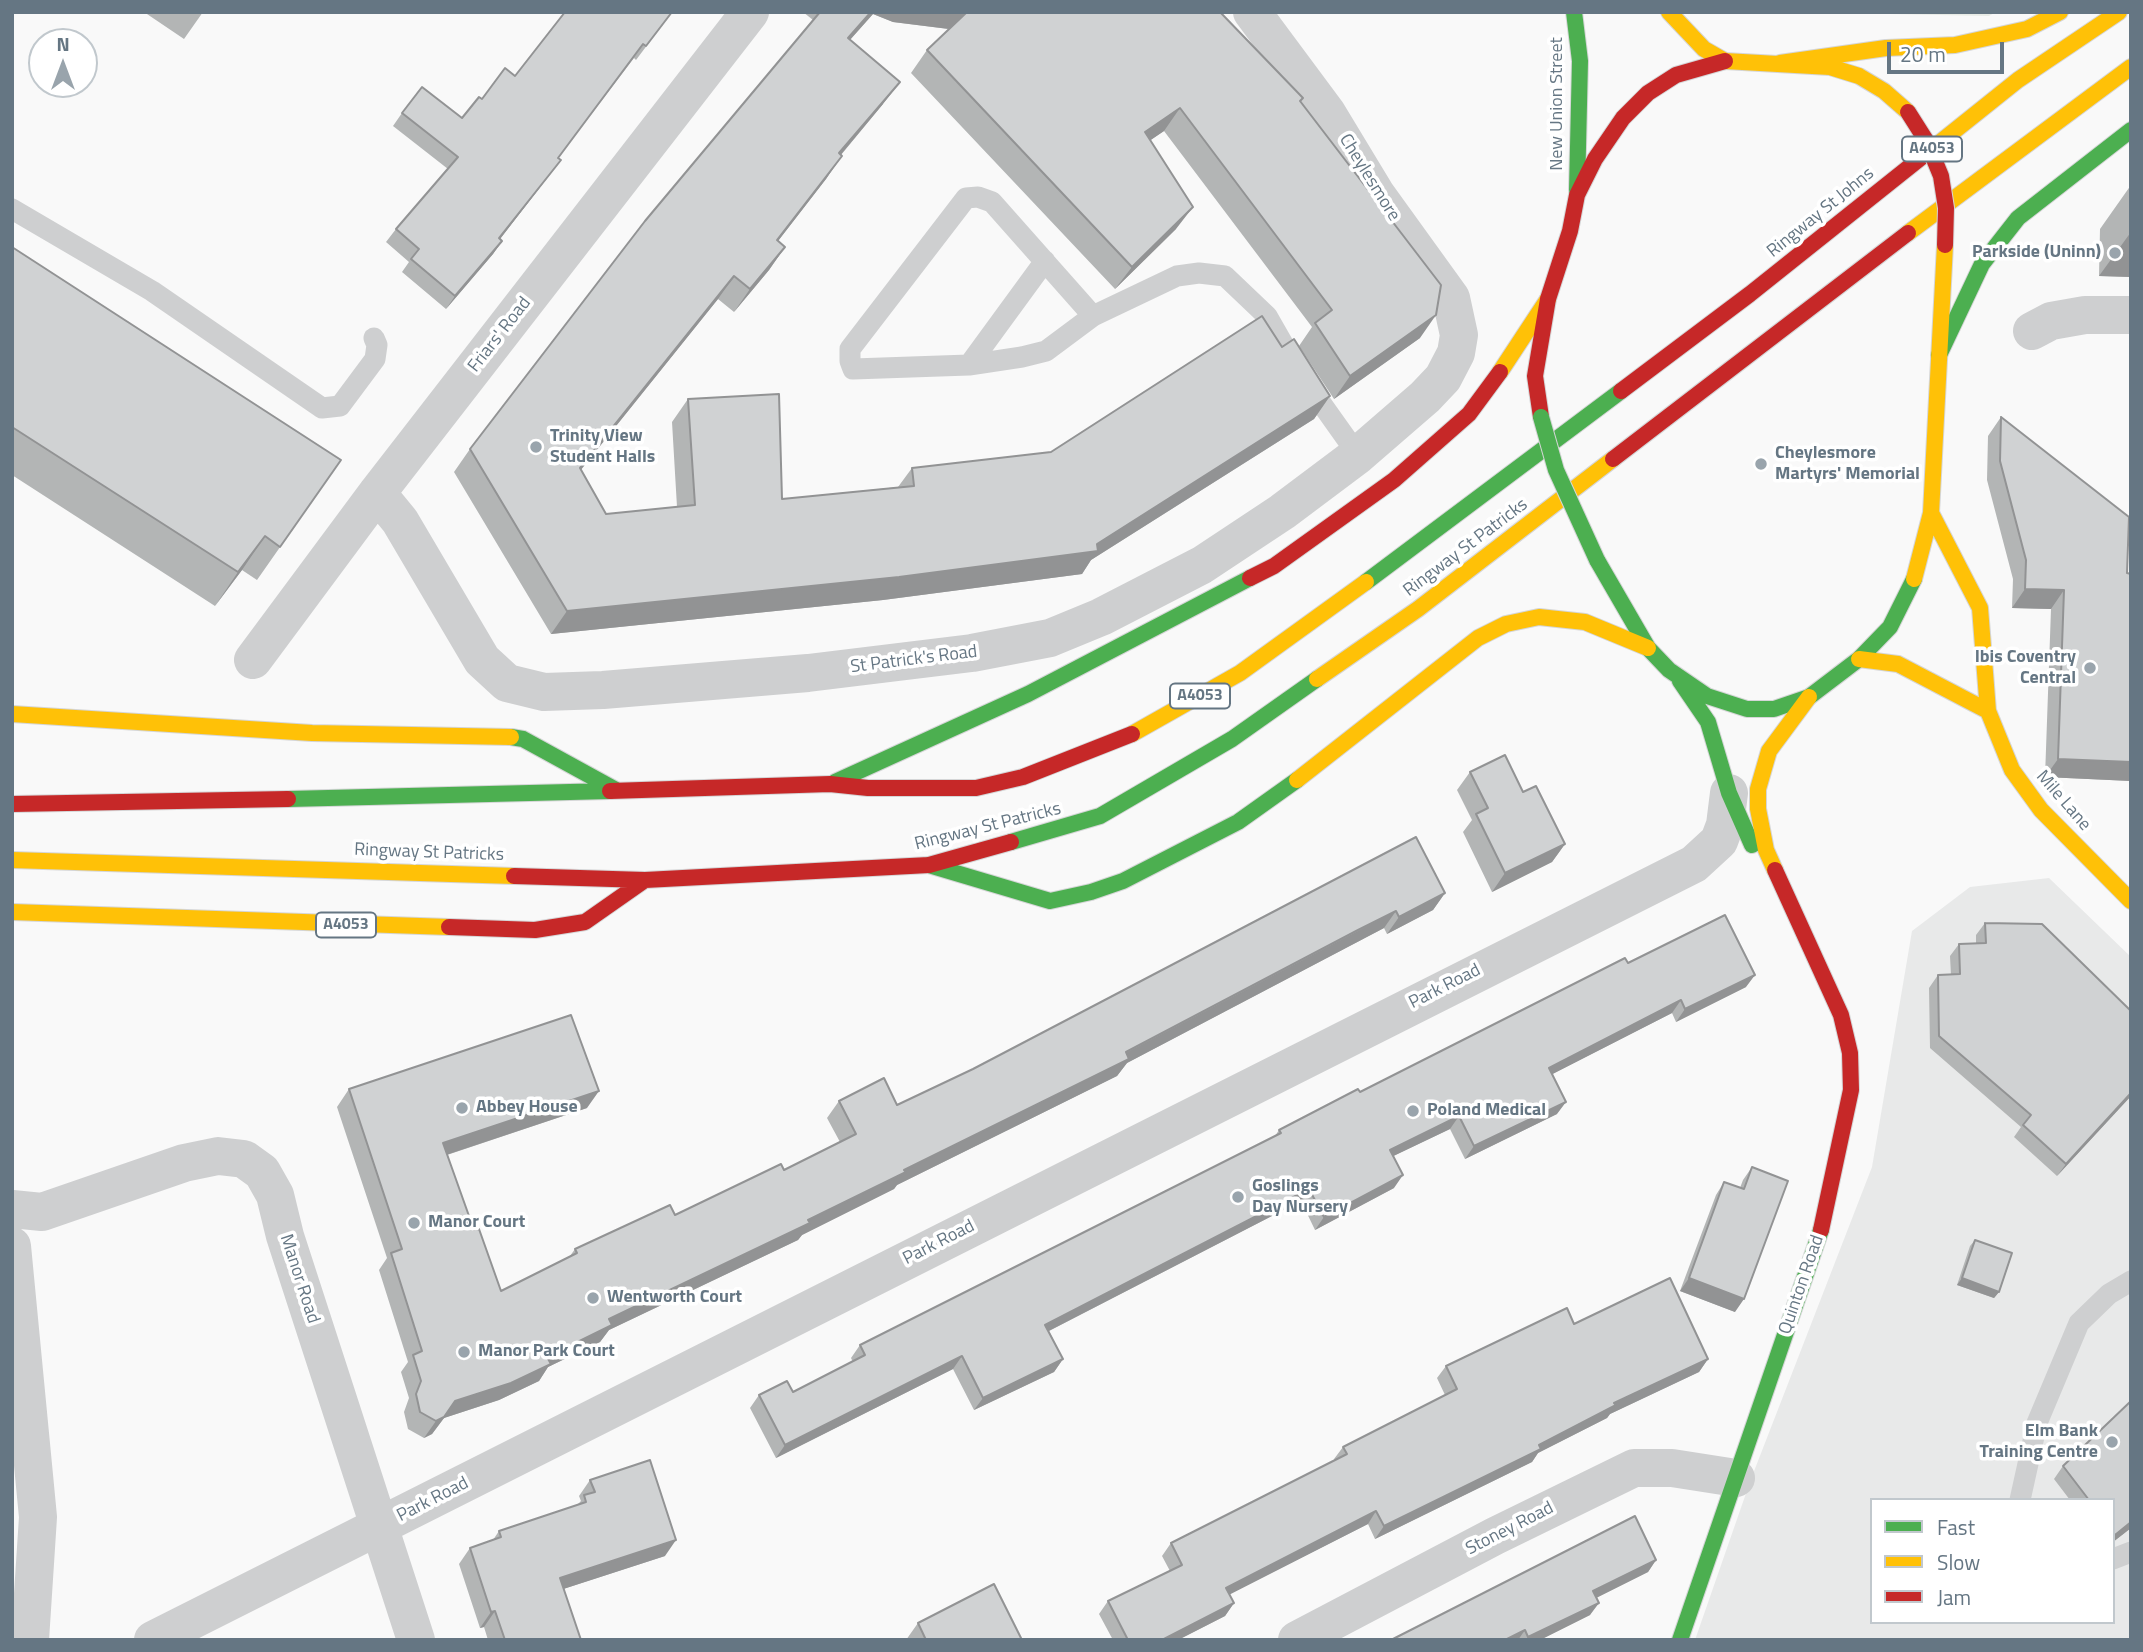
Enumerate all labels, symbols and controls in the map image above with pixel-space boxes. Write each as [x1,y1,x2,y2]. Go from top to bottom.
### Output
north arrow [28,28,98,98]
scale bar [1891,28,2008,72]
text: N [56,29,70,58]
street label: New Union Street [1547,37,1569,171]
text: 20 m [1900,38,1946,70]
street label: Cheylesmore [1334,131,1404,225]
road number: A4053 [1902,136,1962,162]
street label: Ringway St Johns [1763,163,1879,263]
place label: Parkside (Uninn) [1972,242,2101,264]
marker: Parkside (Uninn) [2107,245,2123,261]
street label: Friars' Road [464,293,536,377]
place label: Trinity View Student Halls [550,426,655,468]
marker: Trinity View Student Halls [528,439,544,455]
place label: Cheylesmore Martyrs' Memorial [1775,443,1920,486]
marker: Cheylesmore Martyrs' Memorial [1753,456,1769,472]
street label: Ringway St Patricks [1400,494,1532,602]
street label: St Patrick's Road [849,642,979,678]
place label: Ibis Coventry Central [1975,647,2076,690]
marker: Ibis Coventry Central [2082,660,2098,676]
road number: A4053 [1170,684,1230,708]
street label: Mile Lane [2031,766,2095,836]
street label: Ringway St Patricks [913,798,1063,856]
street label: Ringway St Patricks [354,840,504,866]
road number: A4053 [316,912,376,937]
street label: Park Road [1406,960,1484,1014]
place label: Abbey House [476,1097,578,1119]
marker: Abbey House [454,1100,470,1116]
place label: Poland Medical [1427,1100,1546,1122]
marker: Poland Medical [1405,1103,1421,1119]
place label: Goslings Day Nursery [1252,1176,1348,1218]
marker: Goslings Day Nursery [1230,1189,1246,1205]
place label: Manor Court [428,1212,525,1234]
marker: Manor Court [406,1215,422,1231]
street label: Park Road [900,1216,978,1270]
street label: Manor Road [274,1232,324,1326]
street label: Quinton Road [1775,1233,1829,1337]
place label: Wentworth Court [607,1287,742,1309]
marker: Wentworth Court [585,1290,601,1306]
place label: Manor Park Court [478,1341,615,1363]
marker: Manor Park Court [456,1344,472,1360]
place label: Elm Bank Training Centre [1980,1421,2098,1464]
marker: Elm Bank Training Centre [2104,1434,2120,1450]
street label: Park Road [394,1473,472,1527]
street label: Stoney Road [1462,1498,1558,1560]
legend [1870,1498,2115,1624]
text: Fast [1937,1511,1975,1543]
text: Slow [1937,1546,1980,1578]
text: Jam [1937,1581,1971,1613]

